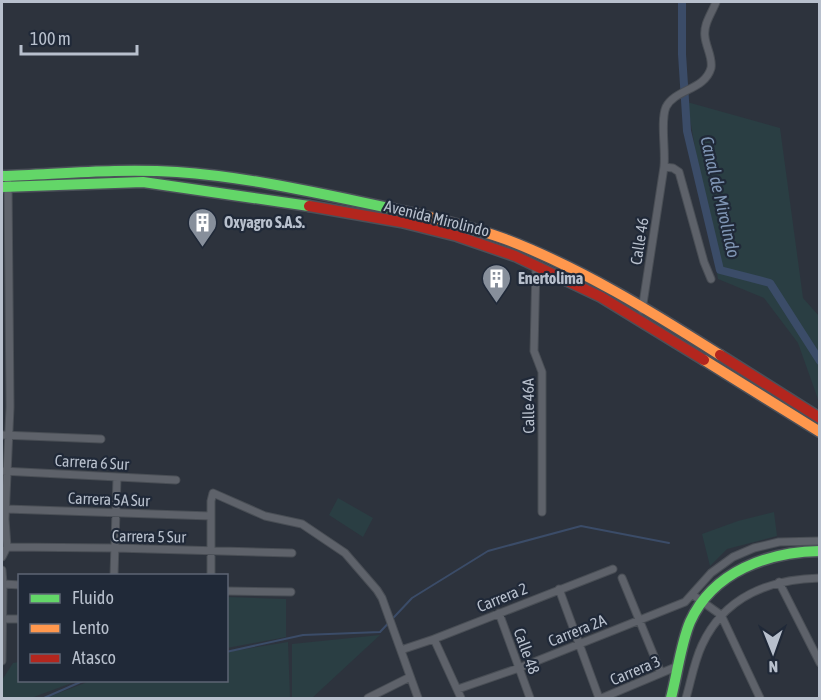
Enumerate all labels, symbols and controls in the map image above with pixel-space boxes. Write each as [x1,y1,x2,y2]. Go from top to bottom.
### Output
scale bar [21,18,136,56]
text: 100 m [30,28,71,49]
water label: Canal de Mirolindo [696,134,745,260]
street label: Avenida Mirolindo [383,196,491,240]
building icon: Oxyagro S.A.S. [187,206,219,248]
place label: Oxyagro S.A.S. [224,213,305,231]
street label: Calle 46 [626,216,652,266]
building icon: Enertolima [481,262,513,304]
place label: Enertolima [518,269,583,287]
street label: Calle 46A [519,378,537,434]
street label: Carrera 6 Sur [54,451,130,473]
street label: Carrera 5A Sur [68,489,151,509]
street label: Carrera 5 Sur [112,526,187,546]
legend [18,574,228,682]
street label: Carrera 2 [474,579,530,615]
text: Fluido [72,587,114,608]
street label: Carrera 2A [545,610,609,650]
text: Lento [72,617,109,638]
north arrow [743,622,803,682]
street label: Calle 48 [510,626,544,676]
text: Atasco [72,647,116,668]
street label: Carrera 3 [607,651,663,689]
text: N [768,658,778,676]

